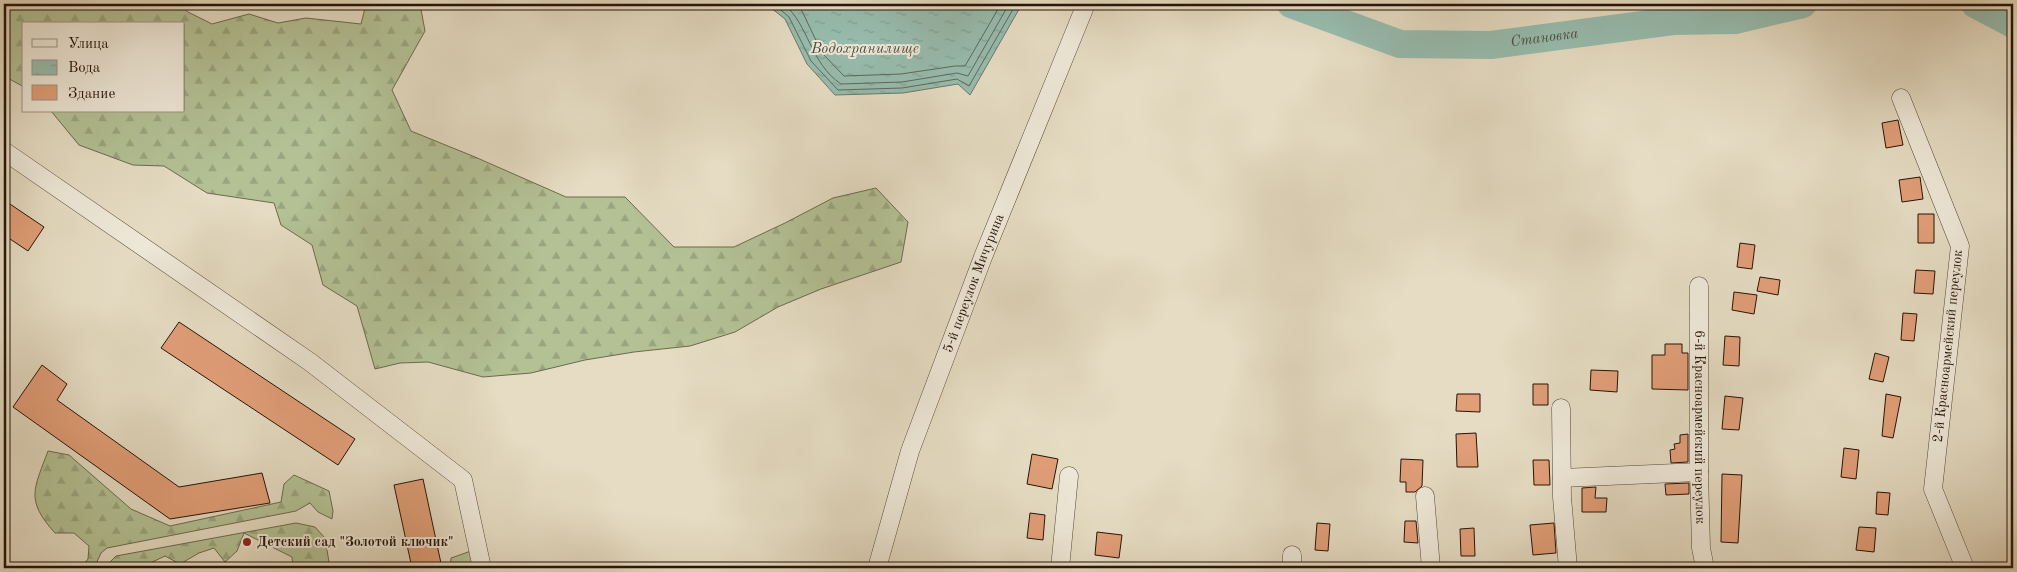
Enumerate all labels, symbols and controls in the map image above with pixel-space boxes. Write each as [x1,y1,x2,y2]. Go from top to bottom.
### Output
legend [22,22,185,112]
water label: Становка [1510,26,1579,50]
text: Улица [68,37,109,52]
water label: Водохранилище [810,42,919,57]
text: Вода [68,61,101,76]
text: Здание [68,87,115,102]
street label: 5-й переулок Мичурина [941,212,1007,354]
street label: 2-й Красноармейский переулок [1931,249,1965,443]
street label: 6-й Красноармейский переулок [1692,330,1707,524]
place label: Детский сад "Золотой ключик" [257,535,453,549]
marker: Детский сад "Золотой ключик" [241,536,253,548]

